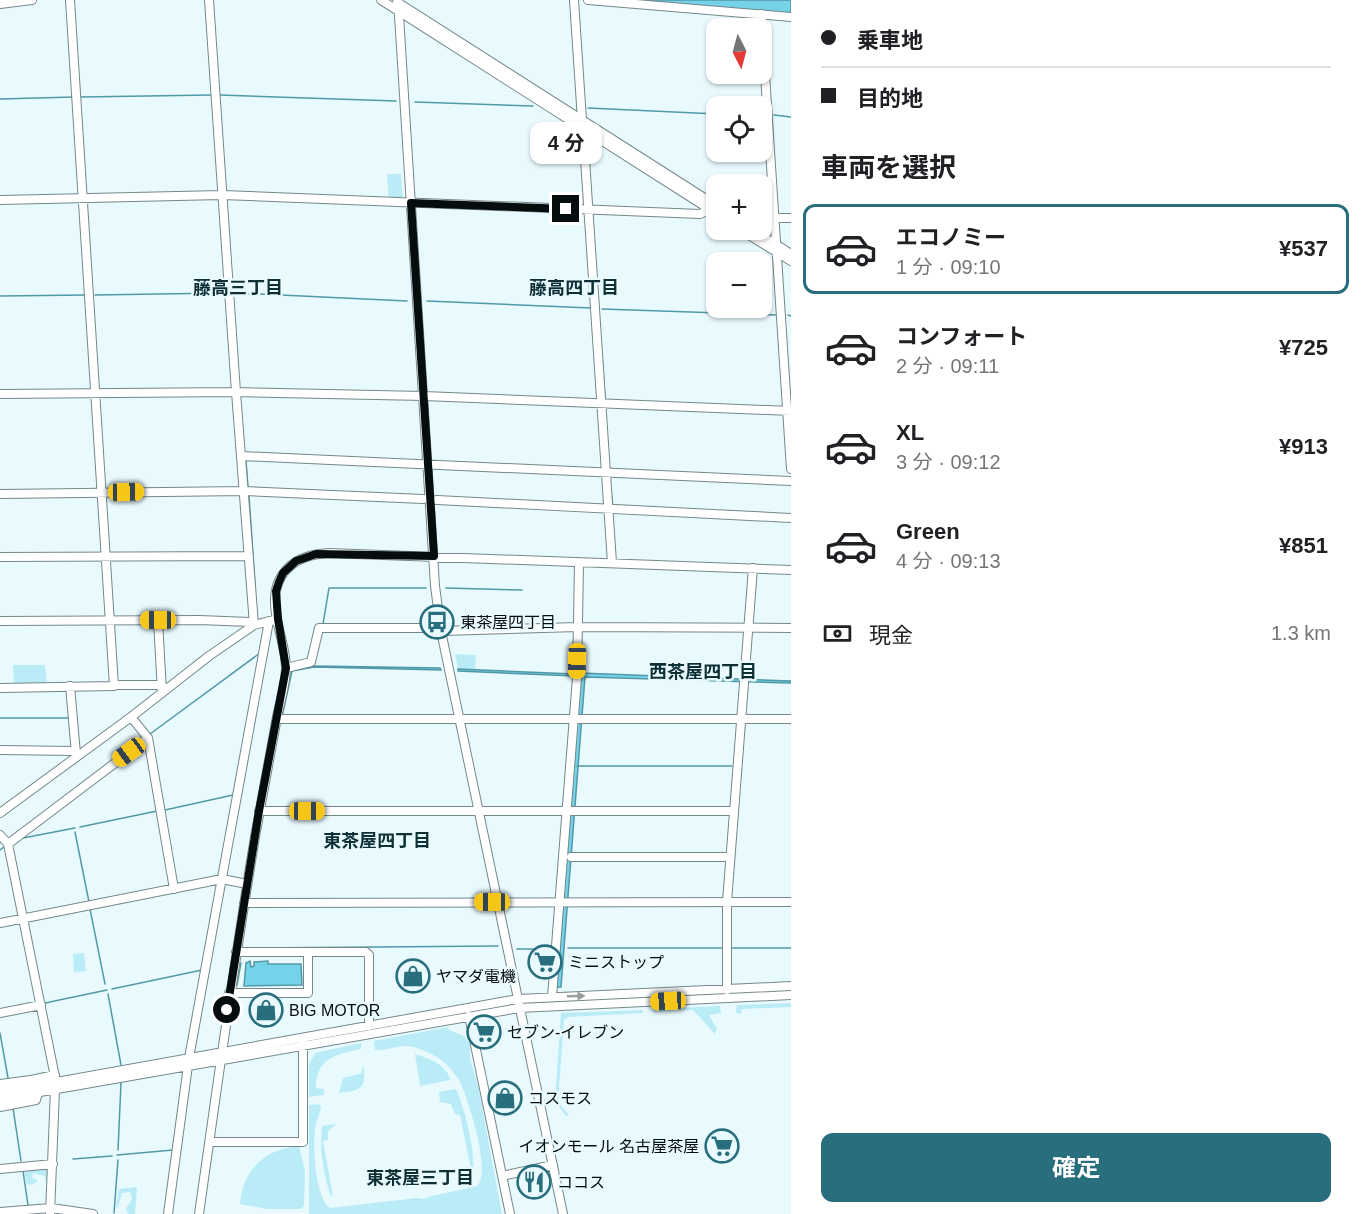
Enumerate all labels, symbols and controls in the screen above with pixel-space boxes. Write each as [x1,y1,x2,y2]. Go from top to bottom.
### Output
north arrow [706,18,772,84]
map controls [706,18,772,318]
text: 乗車地 [857,28,923,53]
text: 目的地 [857,86,923,111]
button: locate [706,96,772,162]
callout: 4 分 [530,122,602,164]
text: 4 分 [548,132,584,154]
text: 車両を選択 [821,153,956,183]
button: + [706,174,772,240]
route end [552,195,579,222]
icon: car [824,222,878,276]
text: エコノミー [896,225,1006,250]
text: ¥537 [1279,236,1328,261]
button: − [706,252,772,318]
text: 1 分 · 09:10 [896,256,1001,278]
district label: 藤高三丁目 [193,278,283,298]
district label: 藤高四丁目 [529,278,619,298]
icon: car [824,321,878,375]
text: コンフォート [896,324,1027,349]
text: ¥725 [1279,335,1328,360]
text: 2 分 · 09:11 [896,355,999,377]
icon: car [824,420,878,474]
text: XL [896,420,924,445]
text: ¥913 [1279,434,1328,459]
text: 3 分 · 09:12 [896,451,1001,473]
car [108,483,144,501]
icon: car [824,519,878,573]
text: Green [896,519,960,544]
text: ¥851 [1279,533,1328,558]
text: 4 分 · 09:13 [896,550,1001,572]
bus stop icon: 東茶屋四丁目 [419,604,455,640]
car [140,611,176,629]
place label: 東茶屋四丁目 [460,614,556,631]
icon: cash [821,617,854,650]
text: 1.3 km [1271,622,1331,644]
text: 現金 [869,623,913,648]
car [568,643,586,679]
district label: 西茶屋四丁目 [649,662,757,682]
car [109,734,149,770]
car [289,802,325,820]
district label: 東茶屋四丁目 [323,831,431,851]
car [474,893,510,911]
supermarket icon: ミニストップ [527,944,563,980]
place label: ミニストップ [568,954,664,971]
shop icon: ヤマダ電機 [395,958,431,994]
place label: ヤマダ電機 [436,968,516,985]
car [650,991,686,1011]
shop icon: BIG MOTOR [248,992,284,1028]
one-way arrow [567,992,586,1001]
route start [213,996,240,1023]
place label: BIG MOTOR [289,1002,380,1019]
supermarket icon: セブン-イレブン [466,1014,502,1050]
place label: セブン-イレブン [507,1024,624,1041]
shop icon: コスモス [487,1080,523,1116]
place label: コスモス [528,1090,592,1107]
supermarket icon: イオンモール 名古屋茶屋 [704,1128,740,1164]
button: 確定 [821,1133,1331,1202]
place label: イオンモール 名古屋茶屋 [519,1138,699,1155]
restaurant icon: ココス [516,1164,552,1200]
district label: 東茶屋三丁目 [366,1168,474,1188]
place label: ココス [557,1174,605,1191]

